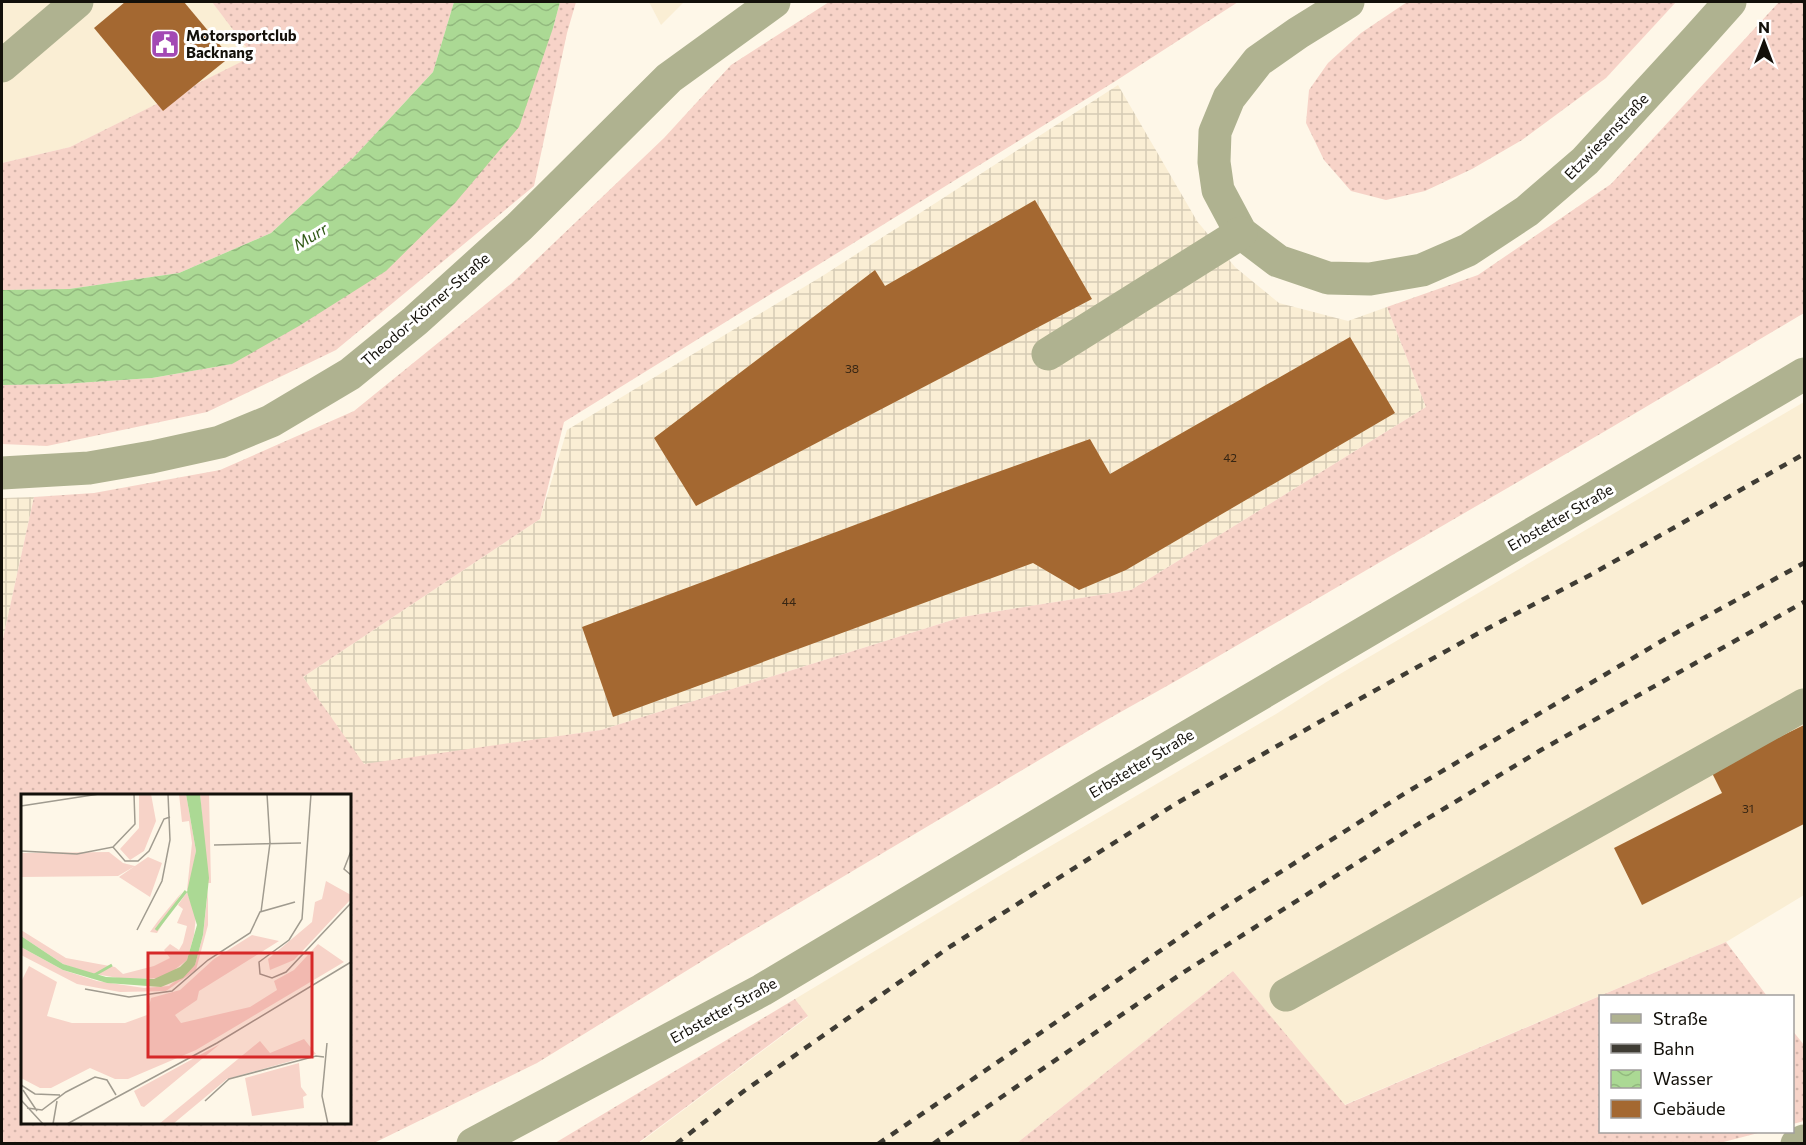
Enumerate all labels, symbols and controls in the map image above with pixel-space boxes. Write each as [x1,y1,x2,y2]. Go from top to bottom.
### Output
north arrow [1734,12,1794,72]
text: N [1758,17,1770,36]
place label: Motorsportclub Backnang [186,26,297,61]
public building icon: Motorsportclub Backnang [149,28,181,60]
street label: Etzwiesenstraße [1560,89,1652,183]
water label: Murr [289,218,331,254]
street label: Theodor-Körner-Straße [357,248,493,370]
house number: 38 [845,361,859,375]
house number: 42 [1223,450,1237,464]
street label: Erbstetter Straße [1504,479,1616,554]
house number: 44 [782,594,796,608]
street label: Erbstetter Straße [1085,725,1197,801]
inset map [21,794,351,1124]
house number: 31 [1742,801,1754,815]
street label: Erbstetter Straße [667,973,779,1047]
legend [1599,995,1794,1133]
text: Straße [1653,1007,1708,1029]
text: Bahn [1653,1037,1695,1059]
text: Wasser [1653,1067,1713,1089]
text: Gebäude [1653,1097,1726,1119]

